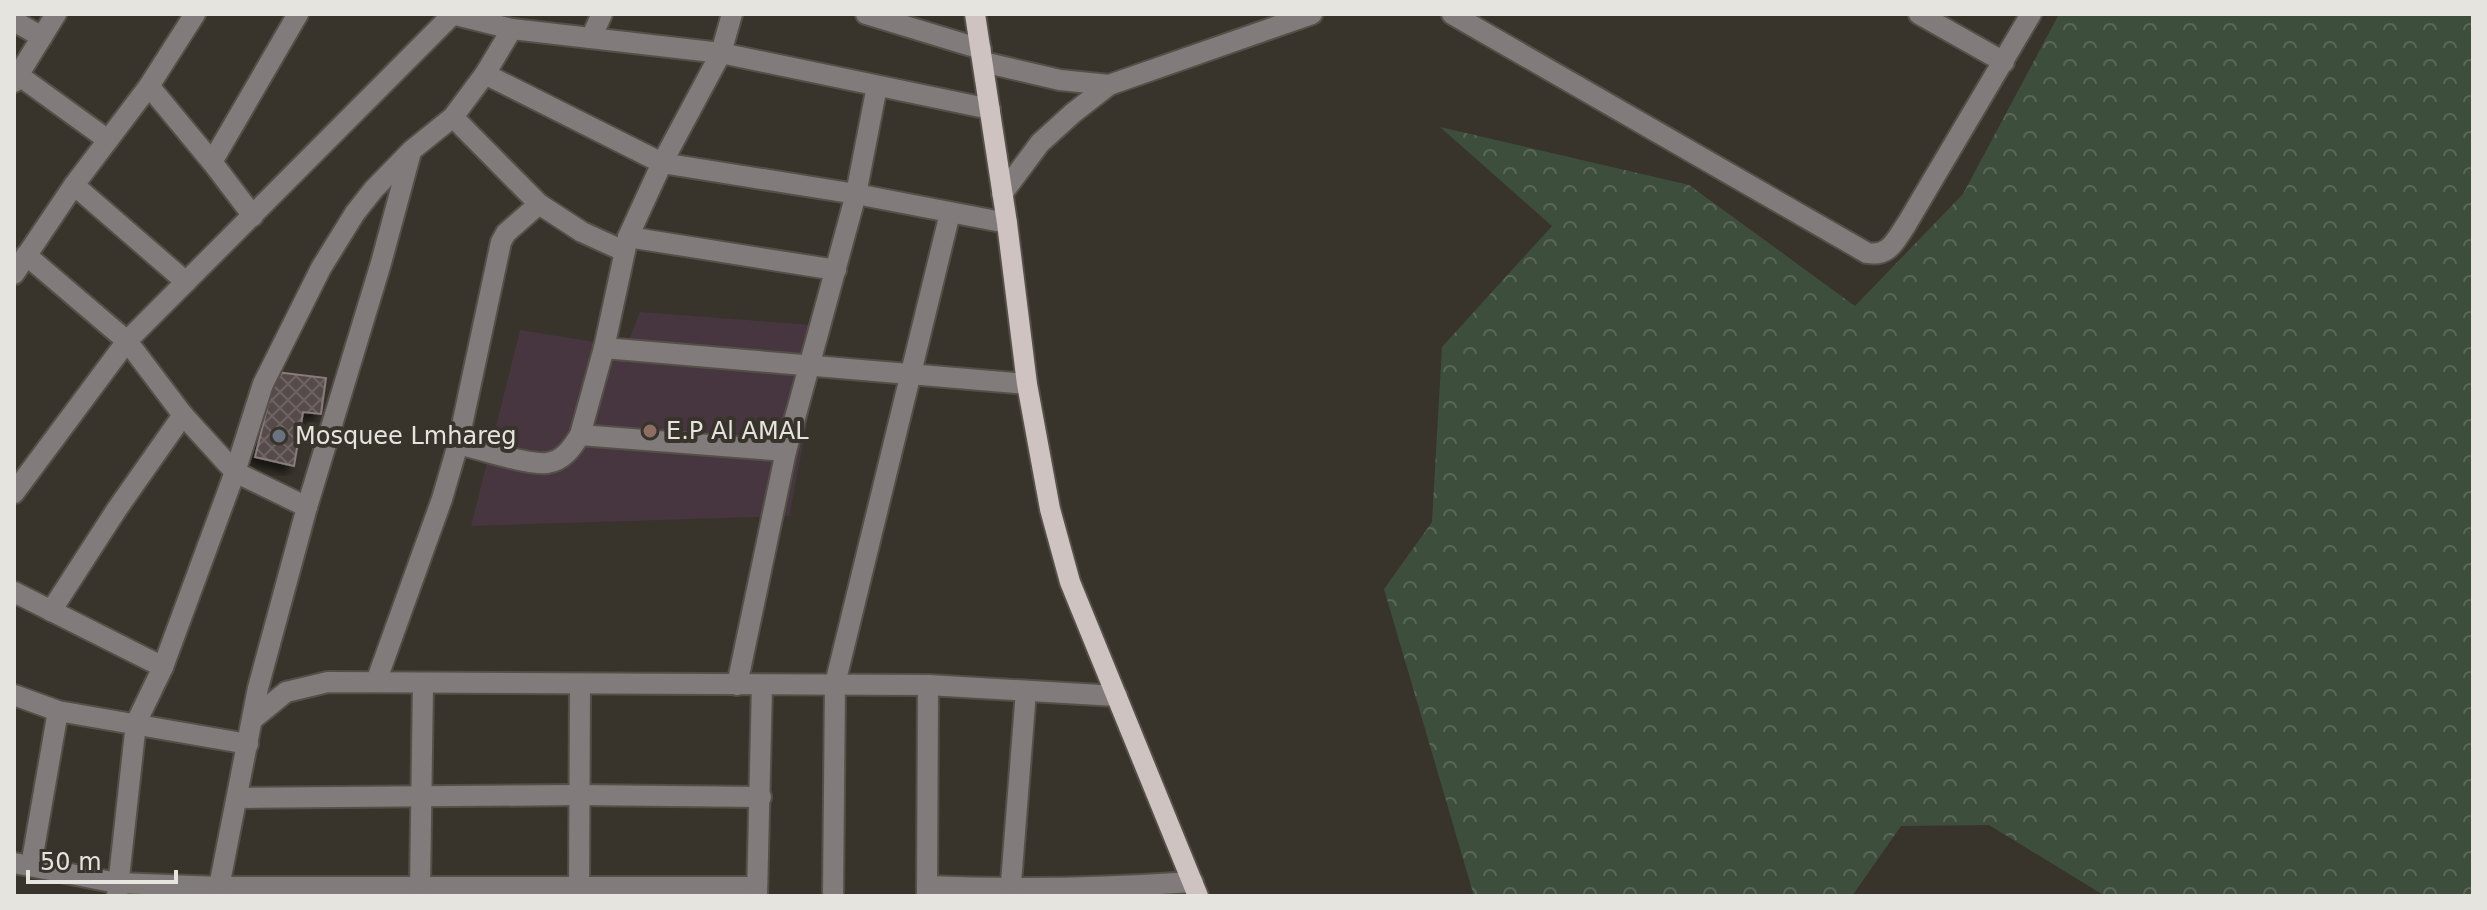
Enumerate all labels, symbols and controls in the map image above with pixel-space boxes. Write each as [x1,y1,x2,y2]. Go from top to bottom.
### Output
place label: E.P Al AMAL [666,417,809,445]
place label: Mosquee Lmhareg [295,422,517,450]
marker: E.P Al AMAL [641,422,659,440]
marker: Mosquee Lmhareg [270,427,288,445]
scale bar [28,834,176,884]
text: 50 m [40,848,102,876]

